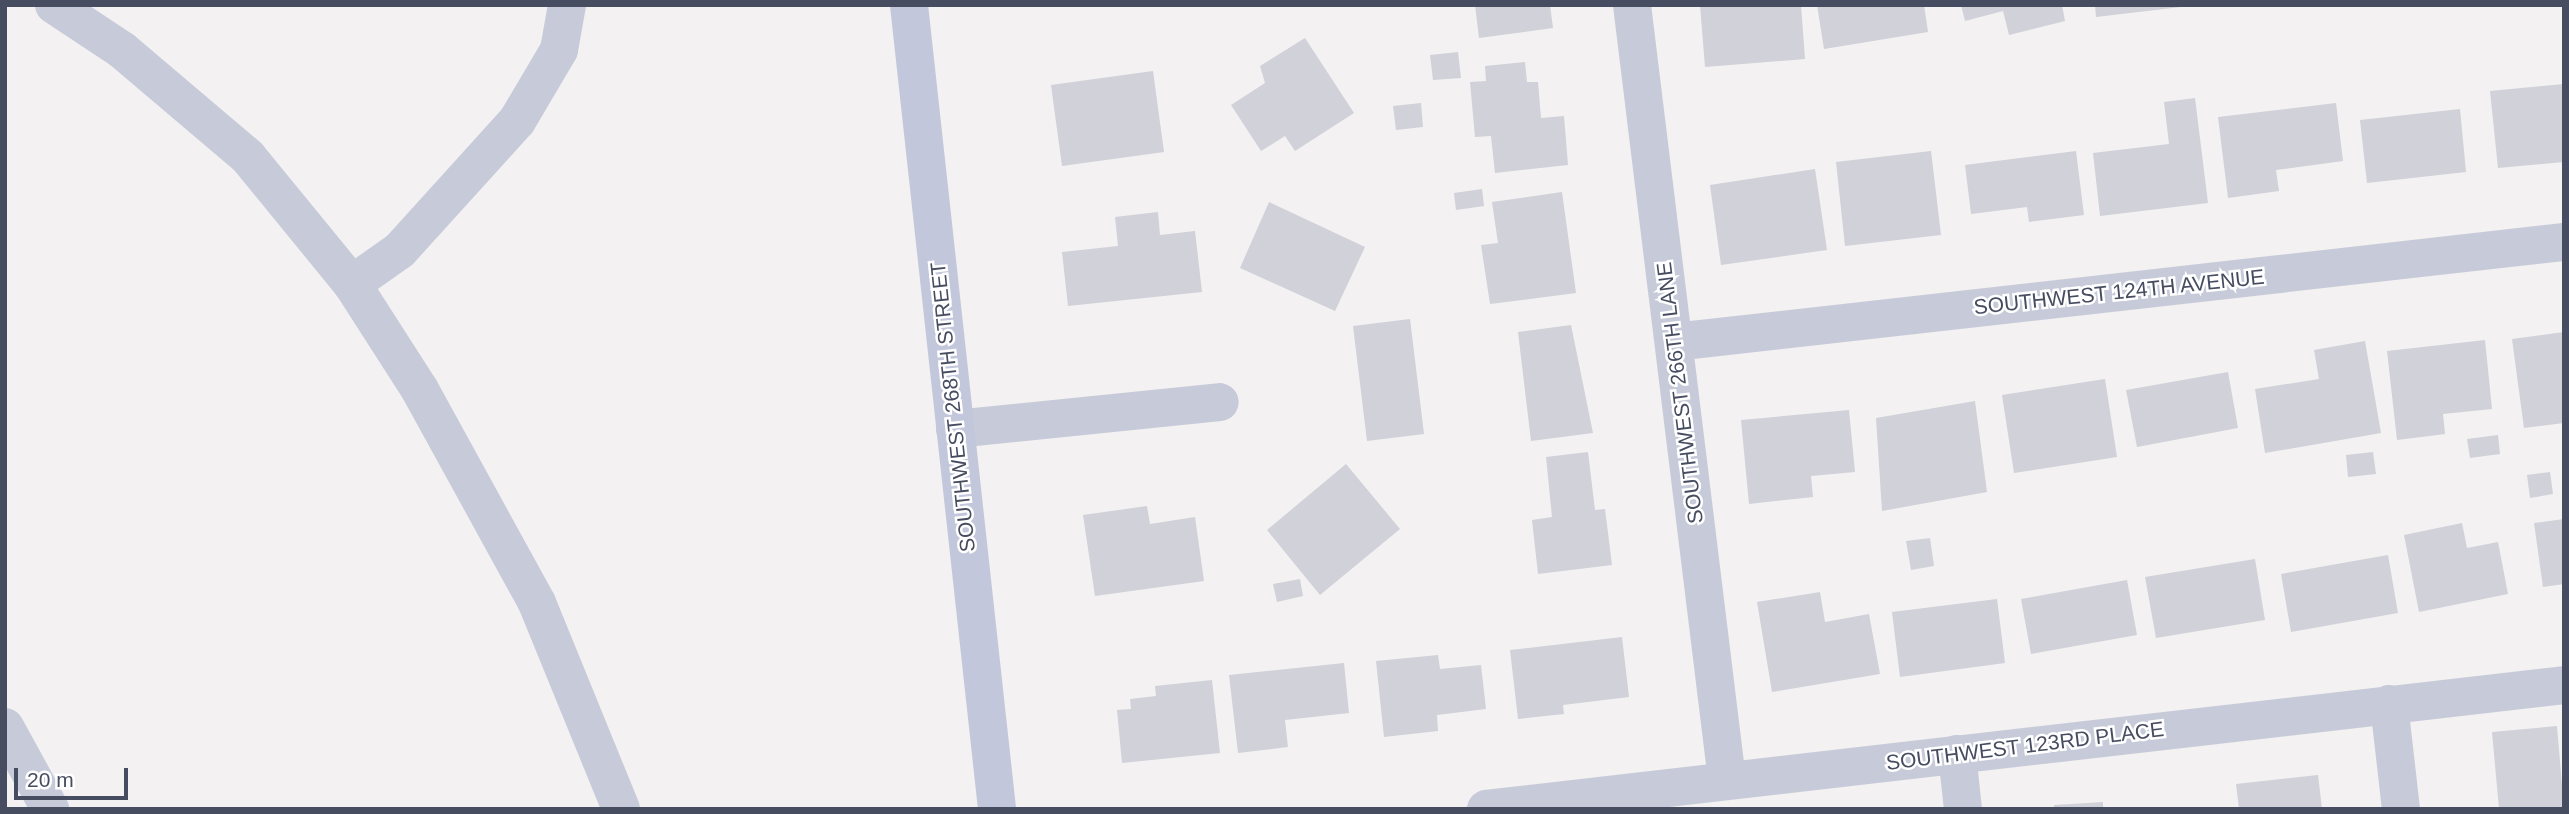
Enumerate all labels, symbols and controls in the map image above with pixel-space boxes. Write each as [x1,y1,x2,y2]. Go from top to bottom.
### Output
street label: SOUTHWEST 268TH STREET [925,261,981,553]
street label: SOUTHWEST 266TH LANE [1651,261,1709,525]
street label: SOUTHWEST 124TH AVENUE [1972,264,2266,320]
street label: SOUTHWEST 123RD PLACE [1884,716,2166,776]
scale bar [18,754,131,798]
text: 20 m [27,768,74,791]

